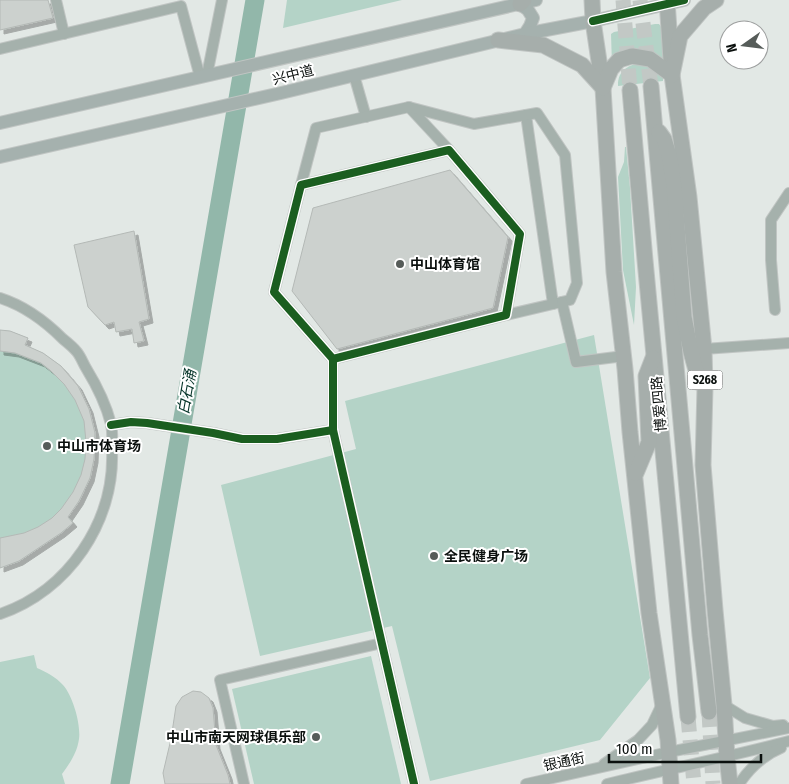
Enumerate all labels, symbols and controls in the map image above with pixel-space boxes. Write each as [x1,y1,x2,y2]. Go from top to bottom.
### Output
north arrow [719,20,769,70]
text: N [723,42,741,54]
street label: 兴中道 [271,62,315,88]
place label: 中山体育馆 [410,256,480,273]
marker: 中山体育馆 [394,258,406,270]
water label: 白石涌 [174,366,200,416]
road number: S268 [688,370,722,390]
street label: 博爱四路 [648,375,670,433]
place label: 中山市体育场 [57,438,141,455]
marker: 中山市体育场 [41,440,53,452]
place label: 全民健身广场 [444,548,528,565]
marker: 全民健身广场 [428,550,440,562]
place label: 中山市南天网球俱乐部 [166,729,306,746]
marker: 中山市南天网球俱乐部 [310,731,322,743]
scale bar [609,732,762,764]
text: 100 m [616,740,653,758]
street label: 银通街 [542,749,586,775]

